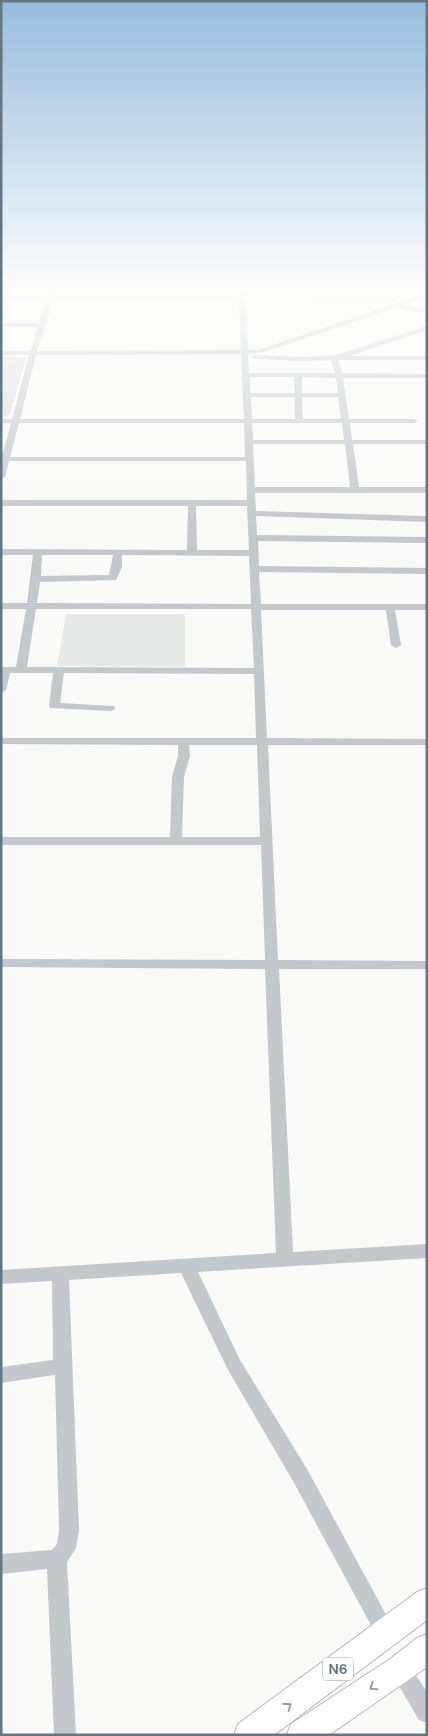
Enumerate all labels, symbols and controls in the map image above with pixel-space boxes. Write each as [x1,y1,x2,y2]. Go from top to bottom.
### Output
road number: N6 [323,1658,353,1680]
one-way arrow [370,1681,379,1690]
one-way arrow [282,1703,291,1711]

